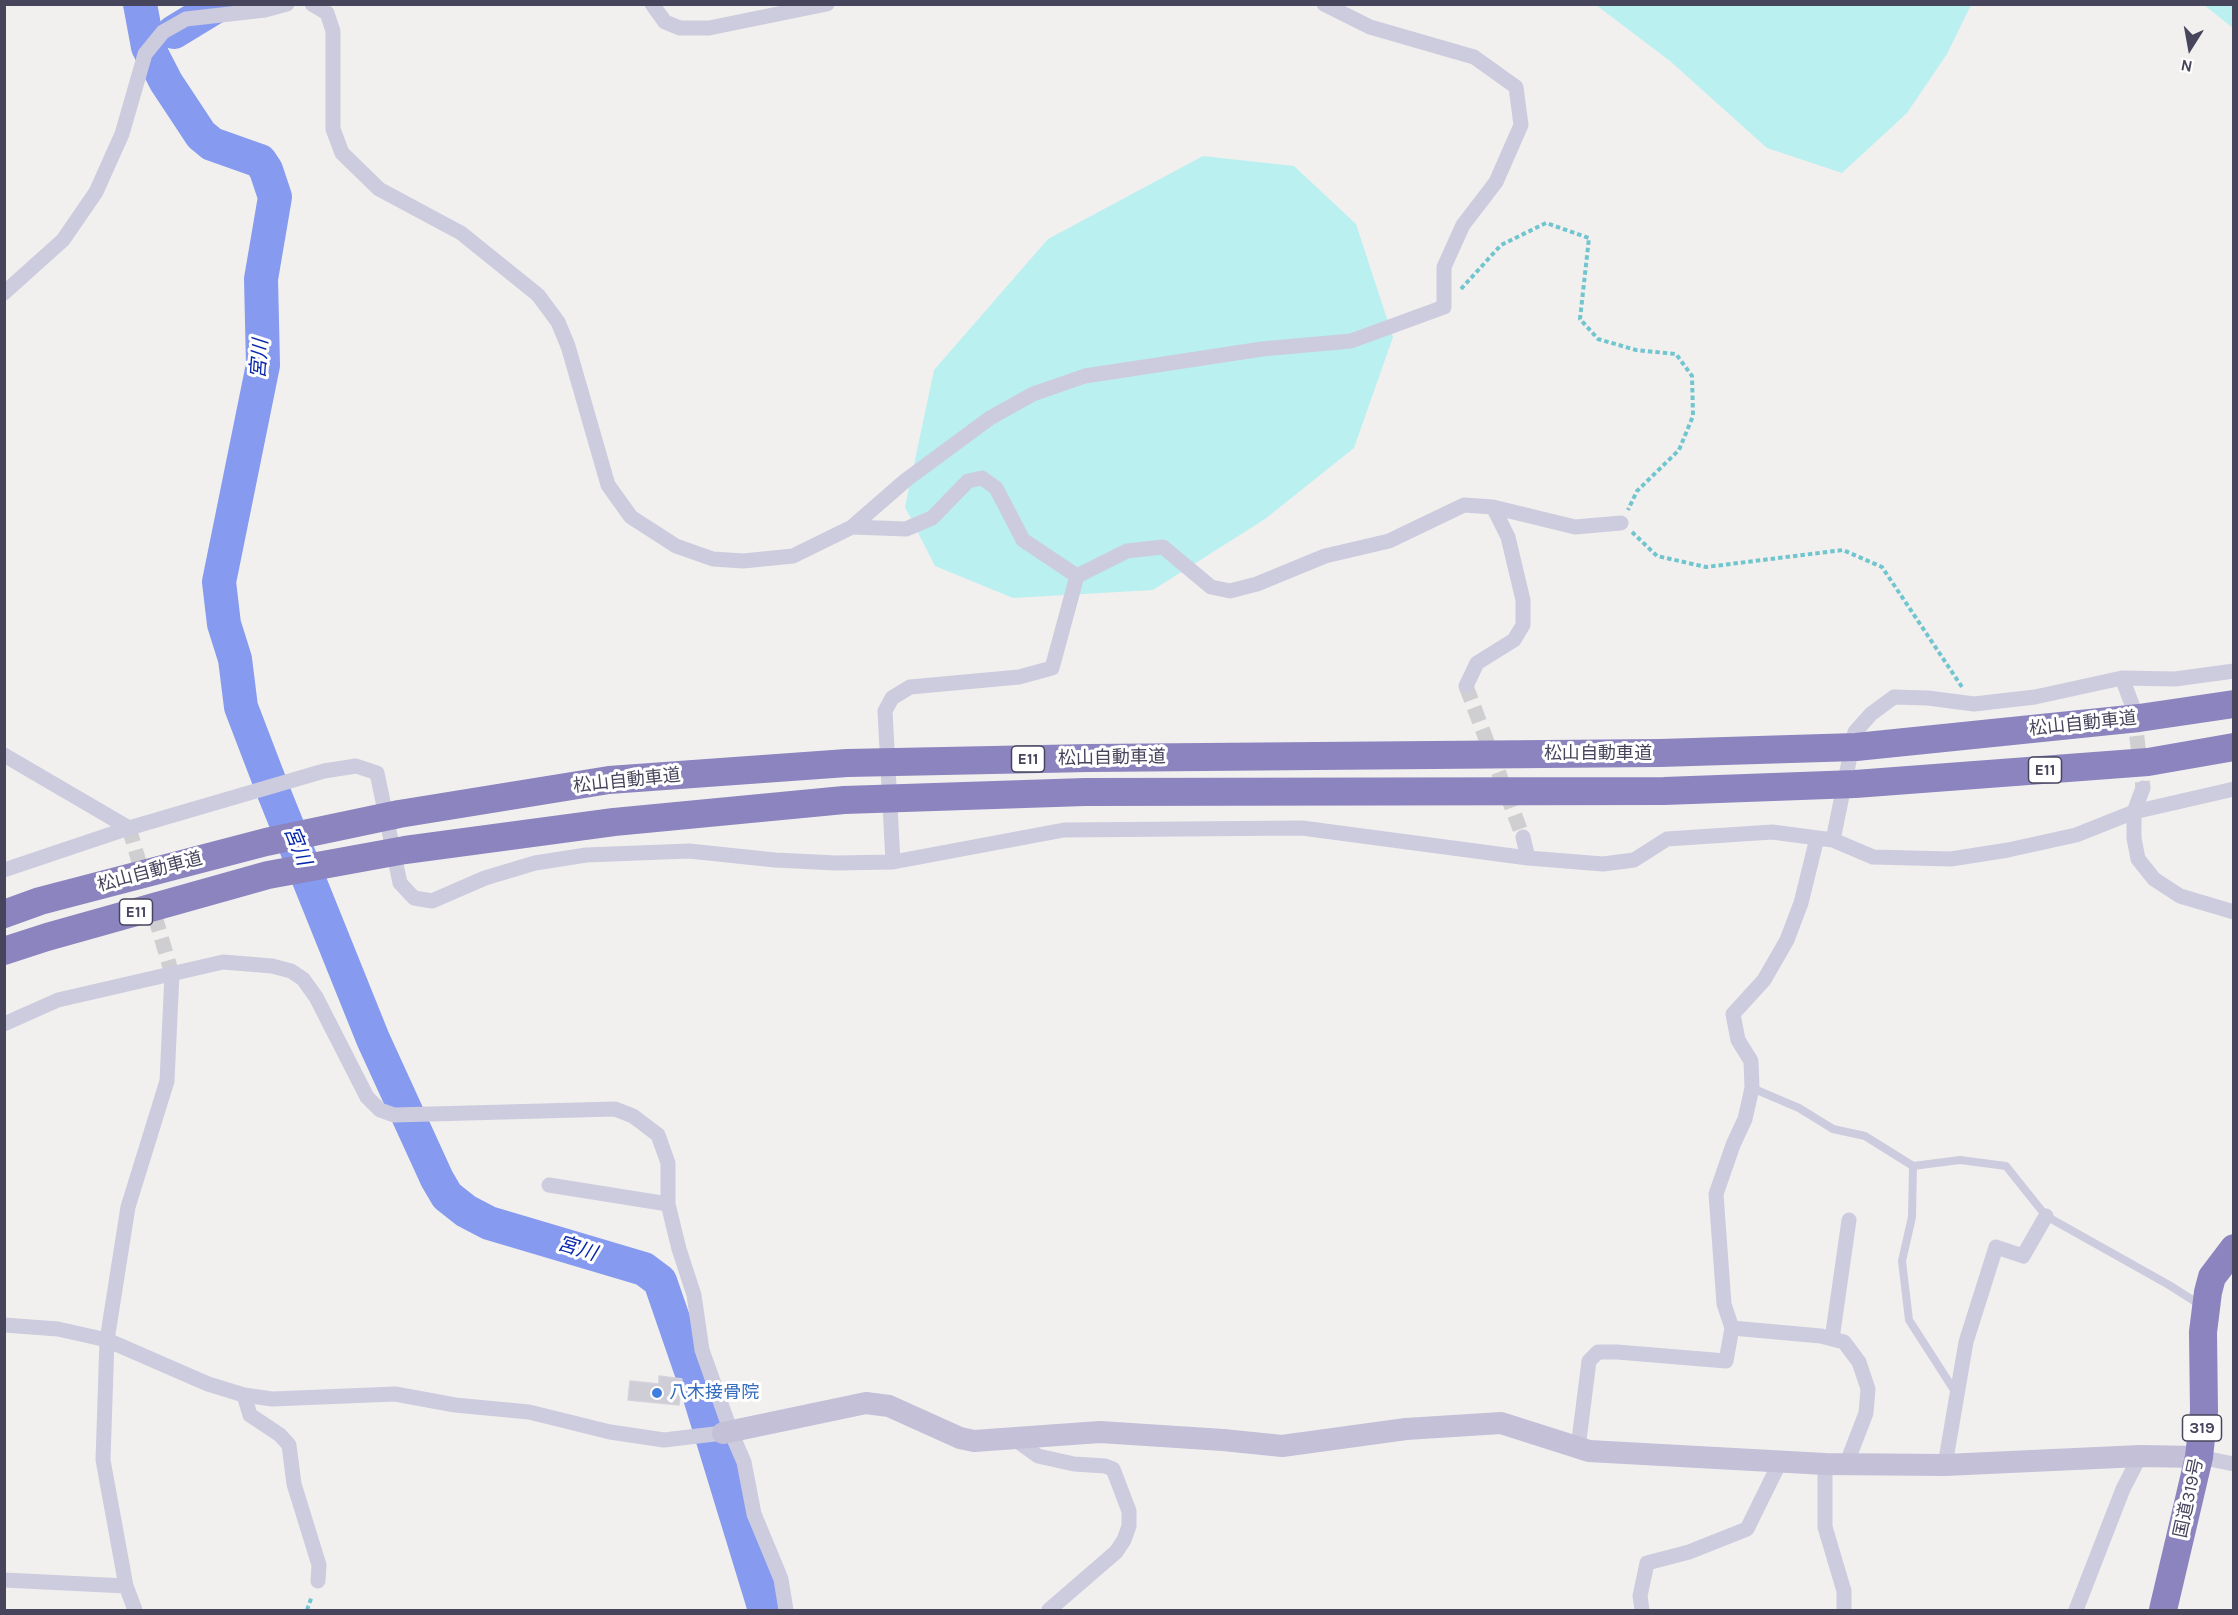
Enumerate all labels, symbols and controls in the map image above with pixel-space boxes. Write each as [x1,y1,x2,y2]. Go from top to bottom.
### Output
north arrow [2160,18,2220,78]
text: N [2179,56,2194,77]
water label: 宮川 [247,338,273,380]
street label: 松山自動車道 [2028,708,2138,740]
street label: 松山自動車道 [1544,743,1652,765]
road number: E11 [1012,746,1044,772]
street label: 松山自動車道 [1058,746,1166,770]
road number: E11 [2028,757,2062,783]
street label: 松山自動車道 [572,765,682,797]
water label: 宮川 [278,823,316,869]
street label: 松山自動車道 [95,848,205,896]
road number: E11 [120,899,152,925]
water label: 宮川 [554,1232,600,1266]
place label: 八木接骨院 [669,1382,759,1404]
marker: 八木接骨院 [650,1386,664,1400]
road number: 319 [2182,1415,2222,1441]
street label: 国道319号 [2170,1456,2208,1540]

